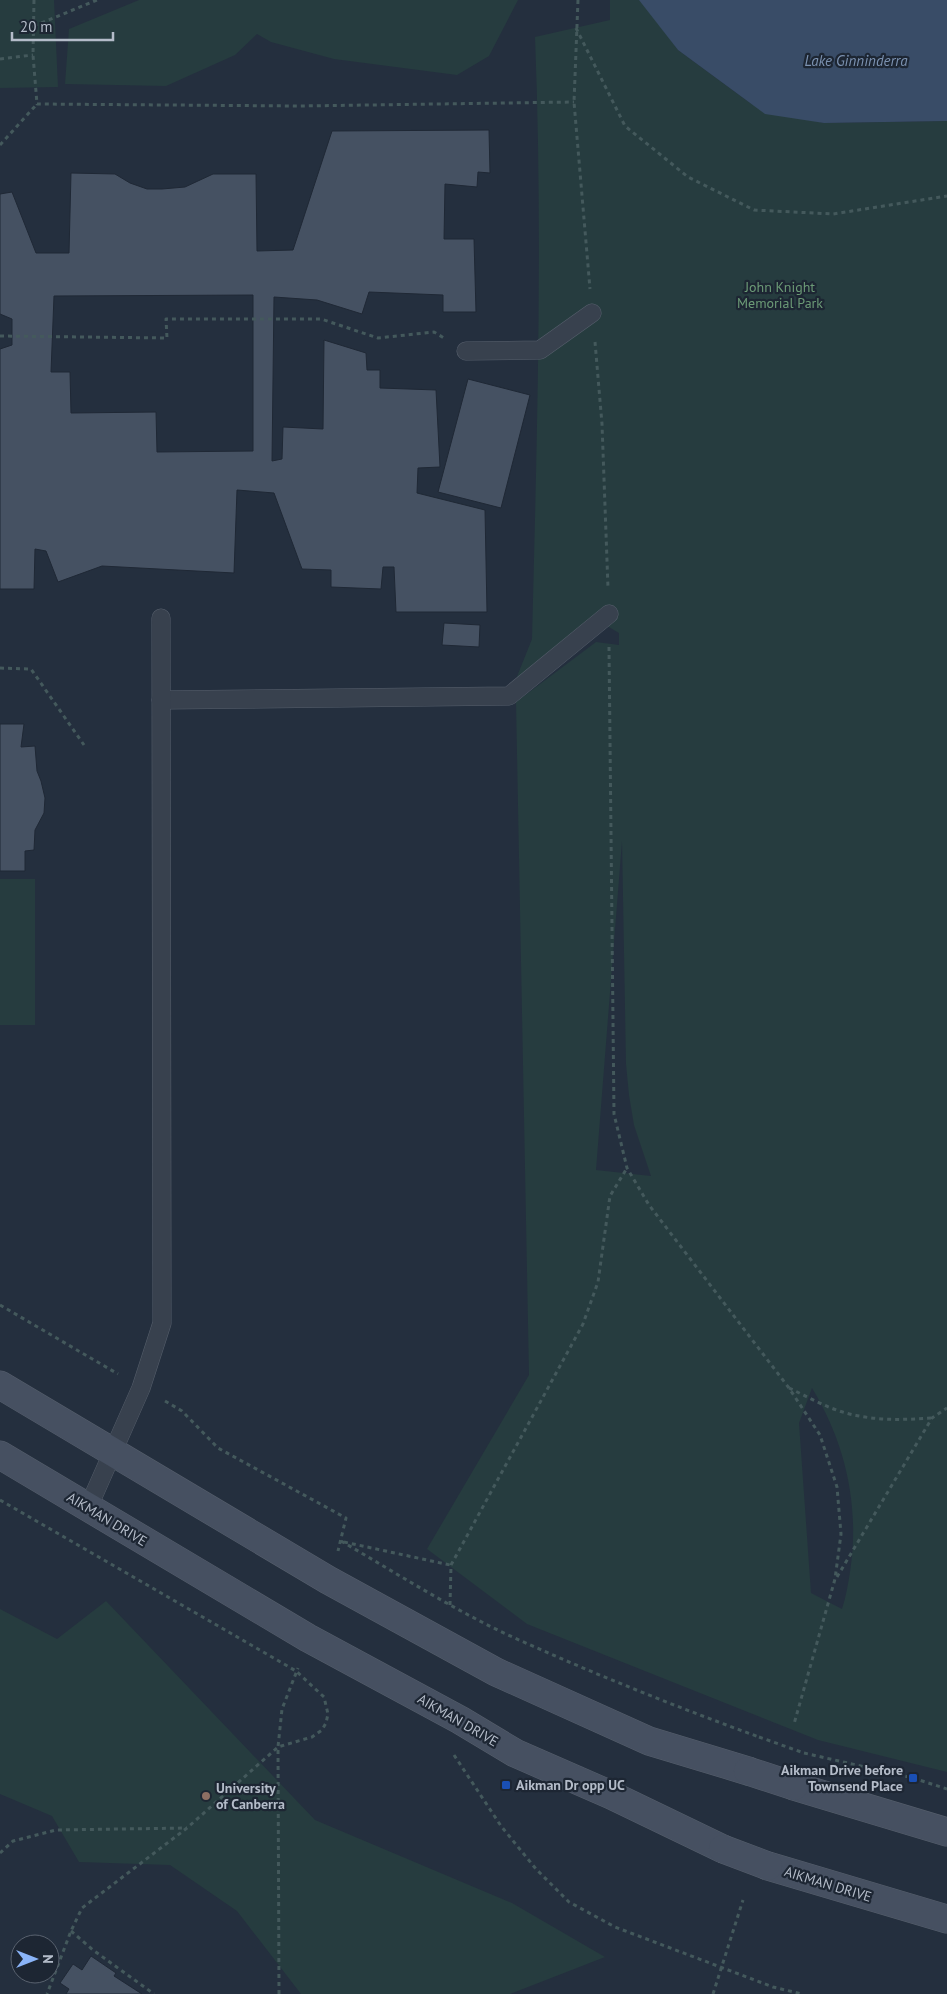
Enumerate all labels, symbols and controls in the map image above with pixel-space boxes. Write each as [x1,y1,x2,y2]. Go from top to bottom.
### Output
scale bar [12,10,114,42]
text: 20 m [20,17,53,36]
water label: Lake Ginninderra [804,51,908,70]
park label: John Knight Memorial Park [737,278,823,312]
street label: AIKMAN DRIVE [64,1488,150,1550]
street label: AIKMAN DRIVE [414,1690,502,1750]
place label: Aikman Drive before Townsend Place [781,1761,903,1795]
marker: Aikman Drive before Townsend Place [907,1772,919,1784]
place label: Aikman Dr opp UC [516,1776,625,1794]
place label: University of Canberra [216,1779,285,1813]
marker: Aikman Dr opp UC [500,1779,512,1791]
marker: University of Canberra [200,1790,212,1802]
street label: AIKMAN DRIVE [782,1862,874,1906]
north arrow [10,1934,60,1984]
text: N [39,1954,57,1964]

